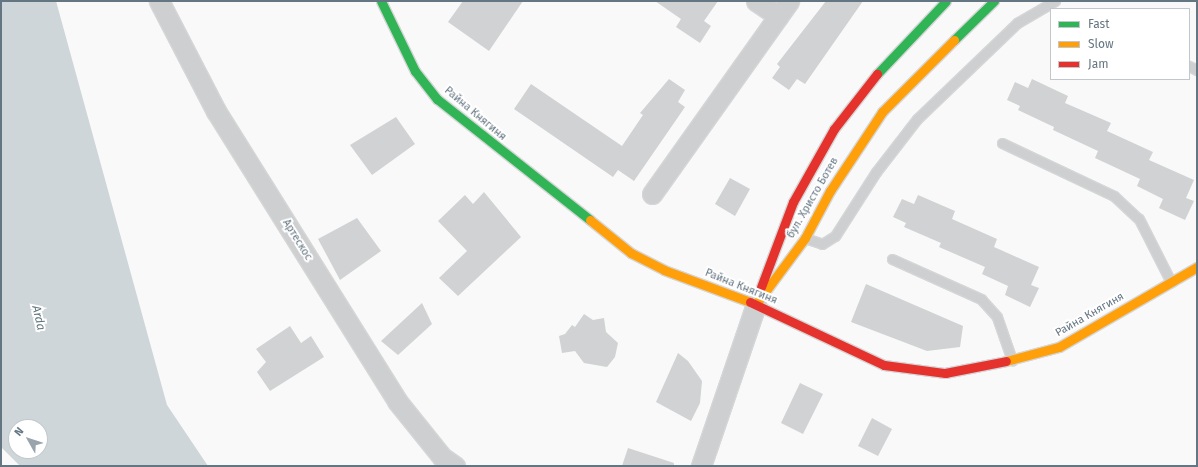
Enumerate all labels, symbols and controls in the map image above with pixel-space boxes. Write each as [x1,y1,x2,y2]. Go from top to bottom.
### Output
legend [1050,8,1190,80]
text: Fast [1088,17,1110,31]
text: Slow [1088,37,1114,51]
text: Jam [1088,57,1108,71]
street label: Райна Княгиня [441,84,509,144]
street label: бул. Христо Ботев [784,155,842,241]
street label: Артескос [279,217,315,263]
street label: Райна Княгиня [703,267,779,307]
street label: Райна Княгиня [1053,290,1127,340]
water label: Arda [28,304,48,332]
north arrow [8,419,48,459]
text: N [12,425,26,439]

